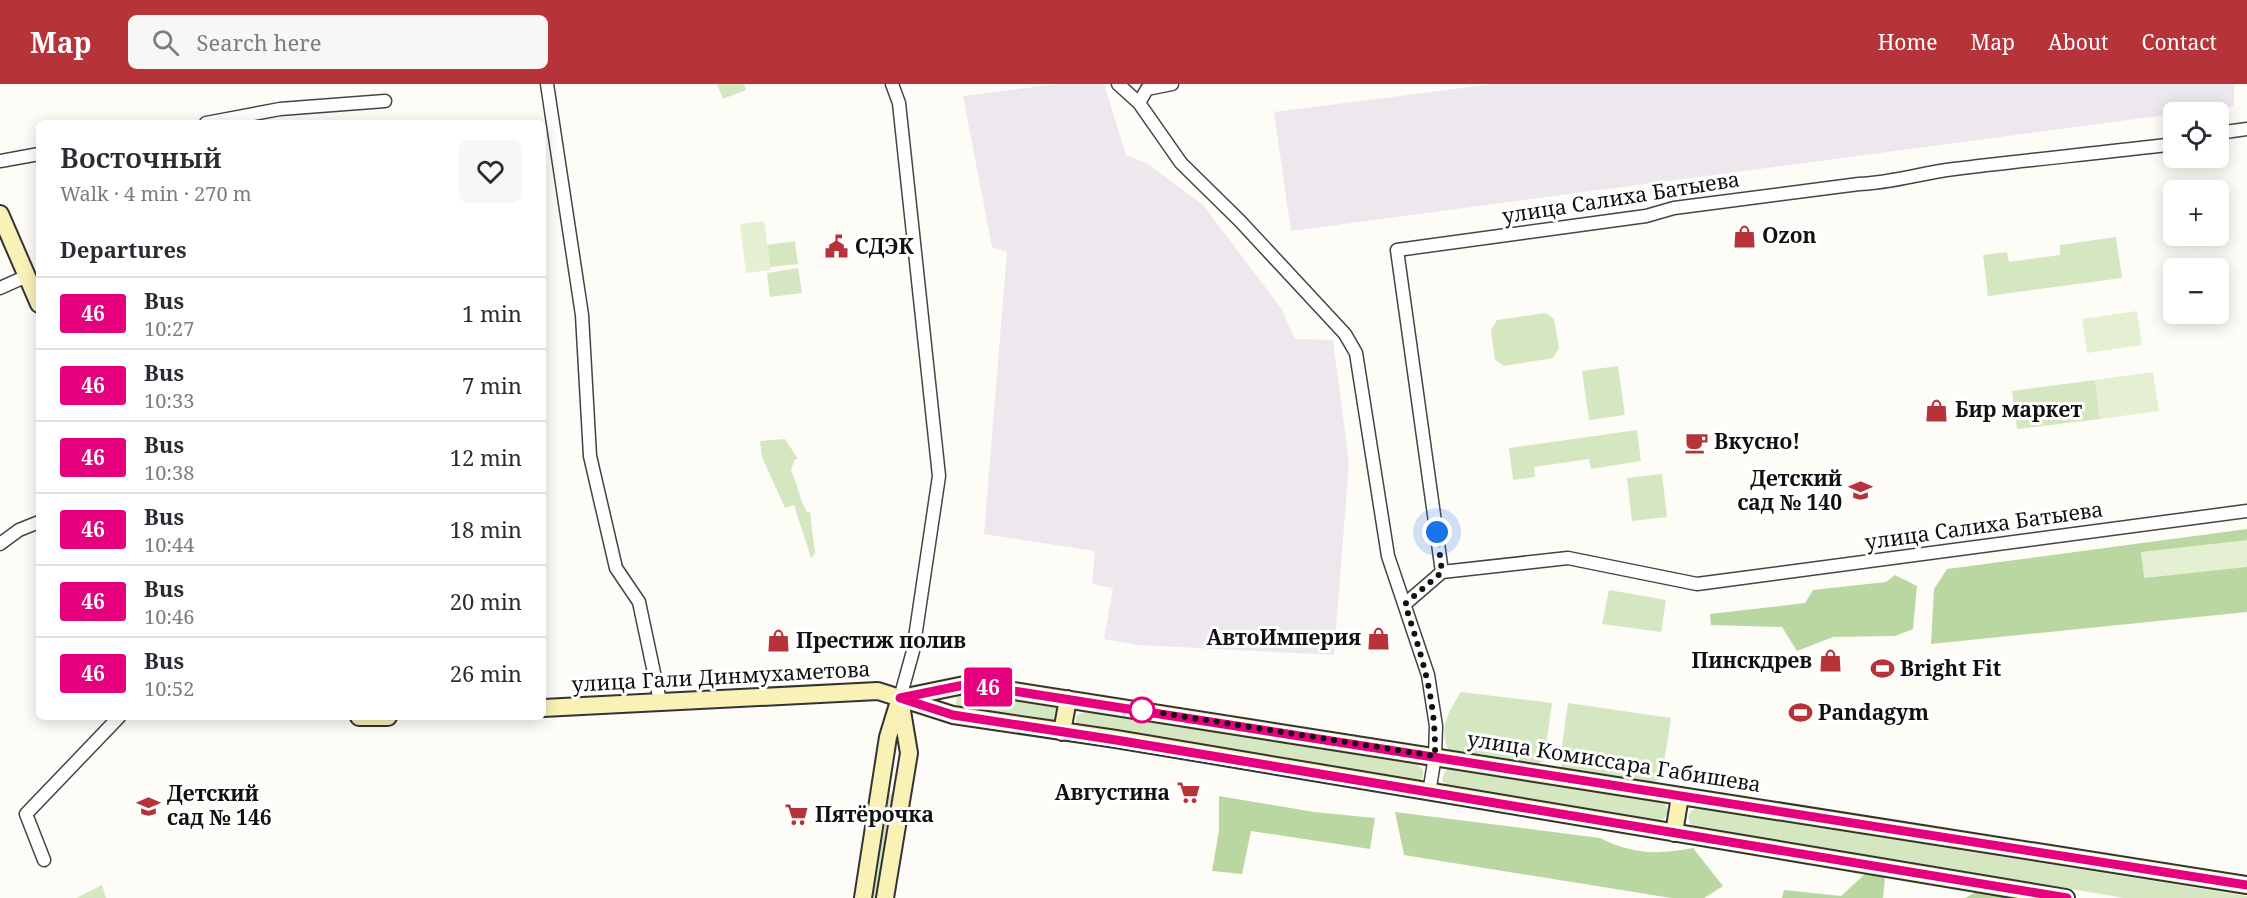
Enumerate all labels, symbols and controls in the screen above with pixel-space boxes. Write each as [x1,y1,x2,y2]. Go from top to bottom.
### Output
search box [128,15,548,69]
text: Map [30,23,92,61]
icon: search [149,26,182,59]
text: Search here [197,27,321,57]
text: Home [1878,28,1938,56]
text: Map [1971,28,2015,56]
text: About [2048,28,2109,56]
text: Contact [2142,28,2217,56]
map controls [2163,102,2229,324]
button: locate [2163,102,2229,168]
text: Восточный [60,138,222,176]
button: heart [459,140,522,203]
street label: улица Салиха Батыева [1500,164,1742,230]
text: Walk · 4 min · 270 m [60,180,252,207]
button: + [2163,180,2229,246]
place label: Ozon [1762,221,1817,249]
shop icon: Ozon [1731,223,1757,249]
place label: СДЭК [855,232,914,260]
text: Departures [60,234,187,264]
public building icon: СДЭК [824,234,850,260]
button: − [2163,258,2229,324]
text: Bus [144,285,184,315]
text: 1 min [462,298,522,328]
text: 46 [81,299,105,327]
text: 10:27 [144,315,194,342]
text: Bus [144,357,184,387]
text: 7 min [462,370,522,400]
text: 46 [81,371,105,399]
text: 10:33 [144,387,194,414]
place label: Бир маркет [1955,395,2082,423]
shop icon: Бир маркет [1924,397,1950,423]
place label: Вкусно! [1714,427,1800,455]
text: Bus [144,429,184,459]
cafe icon: Вкусно! [1683,429,1709,455]
text: 12 min [450,442,522,472]
text: 46 [81,443,105,471]
text: 10:38 [144,459,194,486]
place label: Детский сад № 140 [1737,464,1842,516]
school or university icon: Детский сад № 140 [1847,478,1873,504]
street label: улица Салиха Батыева [1863,494,2105,556]
text: Bus [144,501,184,531]
text: 18 min [450,514,522,544]
text: 46 [81,515,105,543]
your location [1422,517,1452,547]
text: 10:44 [144,531,194,558]
text: Bus [144,573,184,603]
text: 20 min [450,586,522,616]
text: 46 [81,587,105,615]
text: 10:46 [144,603,194,630]
place label: АвтоИмперия [1207,623,1361,651]
shop icon: АвтоИмперия [1366,625,1392,651]
place label: Престиж полив [796,626,966,654]
shop icon: Престиж полив [765,628,791,654]
text: Bus [144,645,184,675]
place label: Пинскдрев [1691,646,1812,674]
shop icon: Пинскдрев [1817,648,1843,674]
street label: улица Гали Динмухаметова [571,654,871,698]
place label: Bright Fit [1900,654,2002,682]
sports icon: Bright Fit [1869,656,1895,682]
text: 26 min [450,658,522,688]
text: 46 [81,659,105,687]
line badge: 46 [961,668,1015,706]
text: 46 [976,673,1000,701]
text: 10:52 [144,675,194,702]
unlabelled marker [1129,697,1155,723]
place label: Pandagym [1818,698,1929,726]
sports icon: Pandagym [1787,700,1813,726]
street label: улица Комиссара Габишева [1465,724,1763,798]
place label: Августина [1055,778,1170,806]
place label: Детский сад № 146 [167,779,272,831]
supermarket icon: Августина [1175,780,1201,806]
school or university icon: Детский сад № 146 [136,793,162,819]
place label: Пятёрочка [815,800,934,828]
supermarket icon: Пятёрочка [784,802,810,828]

